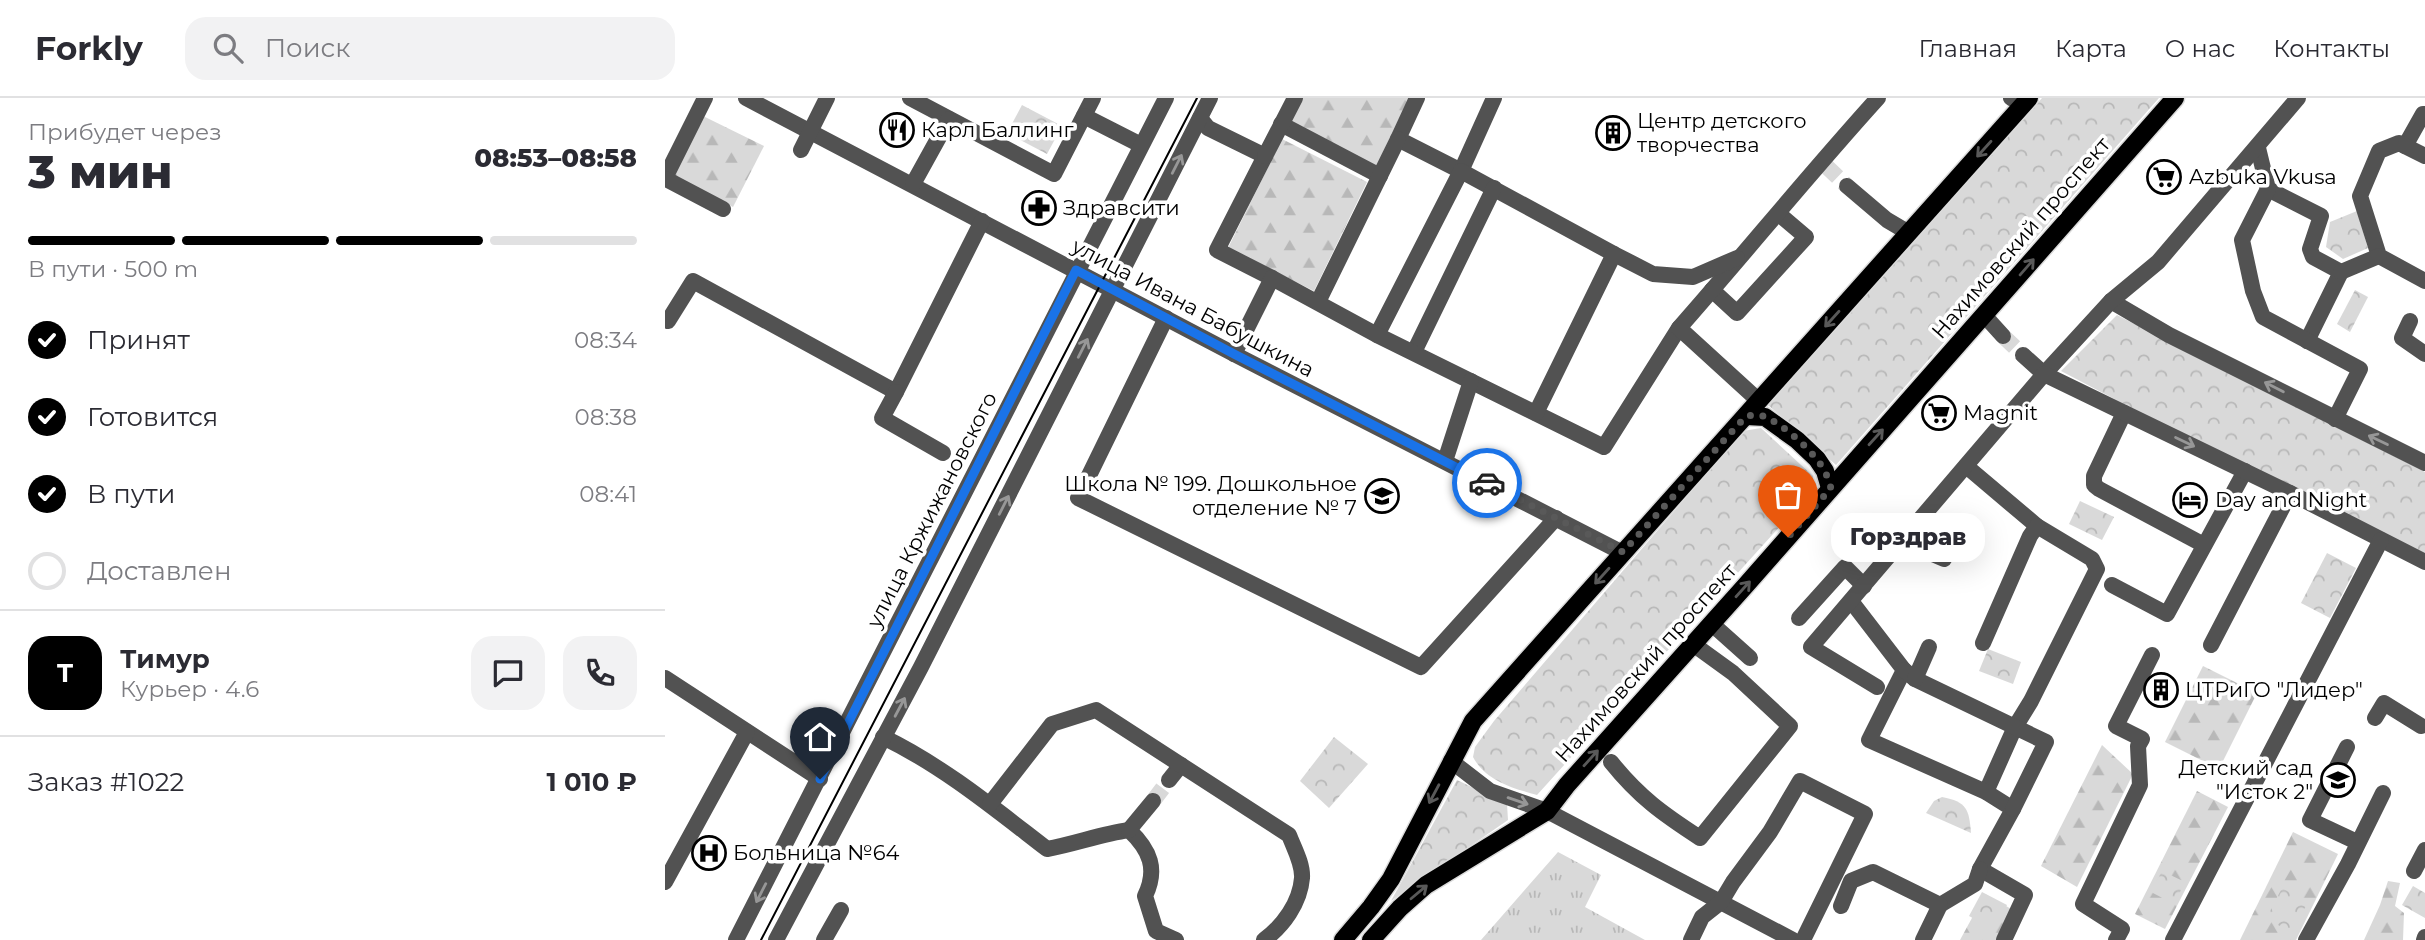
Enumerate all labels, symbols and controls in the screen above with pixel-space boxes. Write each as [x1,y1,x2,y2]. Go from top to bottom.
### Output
search box [185,17,675,80]
text: Forkly [35,28,143,68]
icon: search [209,29,247,67]
text: Поиск [265,32,350,64]
text: Главная [1919,34,2017,63]
text: Карта [2055,34,2127,63]
text: О нас [2165,34,2235,63]
text: Контакты [2273,34,2390,63]
place label: Центр детского творчества [1637,108,1807,157]
restaurant icon: Карл Баллинг [878,111,916,149]
building icon: Центр детского творчества [1594,114,1632,152]
place label: Карл Баллинг [921,117,1073,142]
text: Прибудет через [28,118,222,146]
street label: Нахимовский проспект [1926,132,2115,344]
one-way arrow [1976,140,1992,158]
text: 08:53–08:58 [474,142,637,174]
text: 3 мин [28,143,172,200]
one-way arrow [1170,154,1184,175]
supermarket icon: Azbuka Vkusa [2145,158,2183,196]
place label: Azbuka Vkusa [2189,164,2337,189]
pharmacy icon: Здравсити [1020,189,1058,227]
place label: Здравсити [1063,195,1180,220]
street label: улица Ивана Бабушкина [1067,233,1319,382]
text: В пути · 500 m [28,255,198,283]
one-way arrow [2018,258,2034,276]
one-way arrow [1824,310,1841,327]
icon: check [28,321,66,359]
text: Принят [87,324,190,356]
text: 08:34 [574,326,637,354]
one-way arrow [1077,338,1091,359]
one-way arrow [2264,380,2285,394]
street label: улица Кржижановского [861,388,1002,633]
supermarket icon: Magnit [1920,394,1958,432]
icon: check [28,398,66,436]
place label: Magnit [1963,400,2038,425]
text: Готовится [87,401,218,433]
text: 08:38 [575,403,637,431]
one-way arrow [1868,428,1884,446]
one-way arrow [2368,432,2389,446]
one-way arrow [2174,436,2195,449]
courier [1452,448,1522,518]
icon: car [1468,464,1506,502]
pin [1758,465,1818,537]
place label: Школа № 199. Дошкольное отделение № 7 [1064,471,1357,520]
icon: check [28,475,66,513]
icon: bag [1769,476,1807,514]
school or university icon: Школа № 199. Дошкольное отделение № 7 [1363,477,1401,515]
text: В пути [87,478,176,510]
text: 08:41 [579,480,637,508]
hotel icon: Day and Night [2171,481,2209,519]
place label: Day and Night [2215,487,2367,512]
one-way arrow [997,495,1011,515]
callout: Горздрав [1830,512,1984,562]
text: Горздрав [1850,523,1966,551]
text: Доставлен [87,555,232,587]
street label: Нахимовский проспект [1550,558,1742,767]
one-way arrow [1594,567,1610,585]
one-way arrow [1735,580,1751,598]
button: chat [471,636,545,710]
button: phone [563,636,637,710]
text: Тимур [120,643,210,675]
text: Т [57,657,73,689]
building icon: ЦТРиГО "Лидер" [2142,671,2180,709]
text: Курьер · 4.6 [120,675,259,703]
place label: ЦТРиГО "Лидер" [2185,677,2363,702]
one-way arrow [894,697,907,718]
pin [790,707,850,779]
icon: home [801,718,839,756]
one-way arrow [1582,750,1598,768]
place label: Детский сад "Исток 2" [2179,755,2313,804]
school or university icon: Детский сад "Исток 2" [2319,761,2357,799]
text: Заказ #1022 [28,766,184,798]
text: 1 010 ₽ [547,766,637,798]
one-way arrow [1427,783,1441,803]
one-way arrow [1507,796,1529,808]
hospital icon: Больница №64 [690,834,728,872]
place label: Больница №64 [733,840,900,865]
one-way arrow [754,882,768,902]
one-way arrow [1410,884,1428,900]

